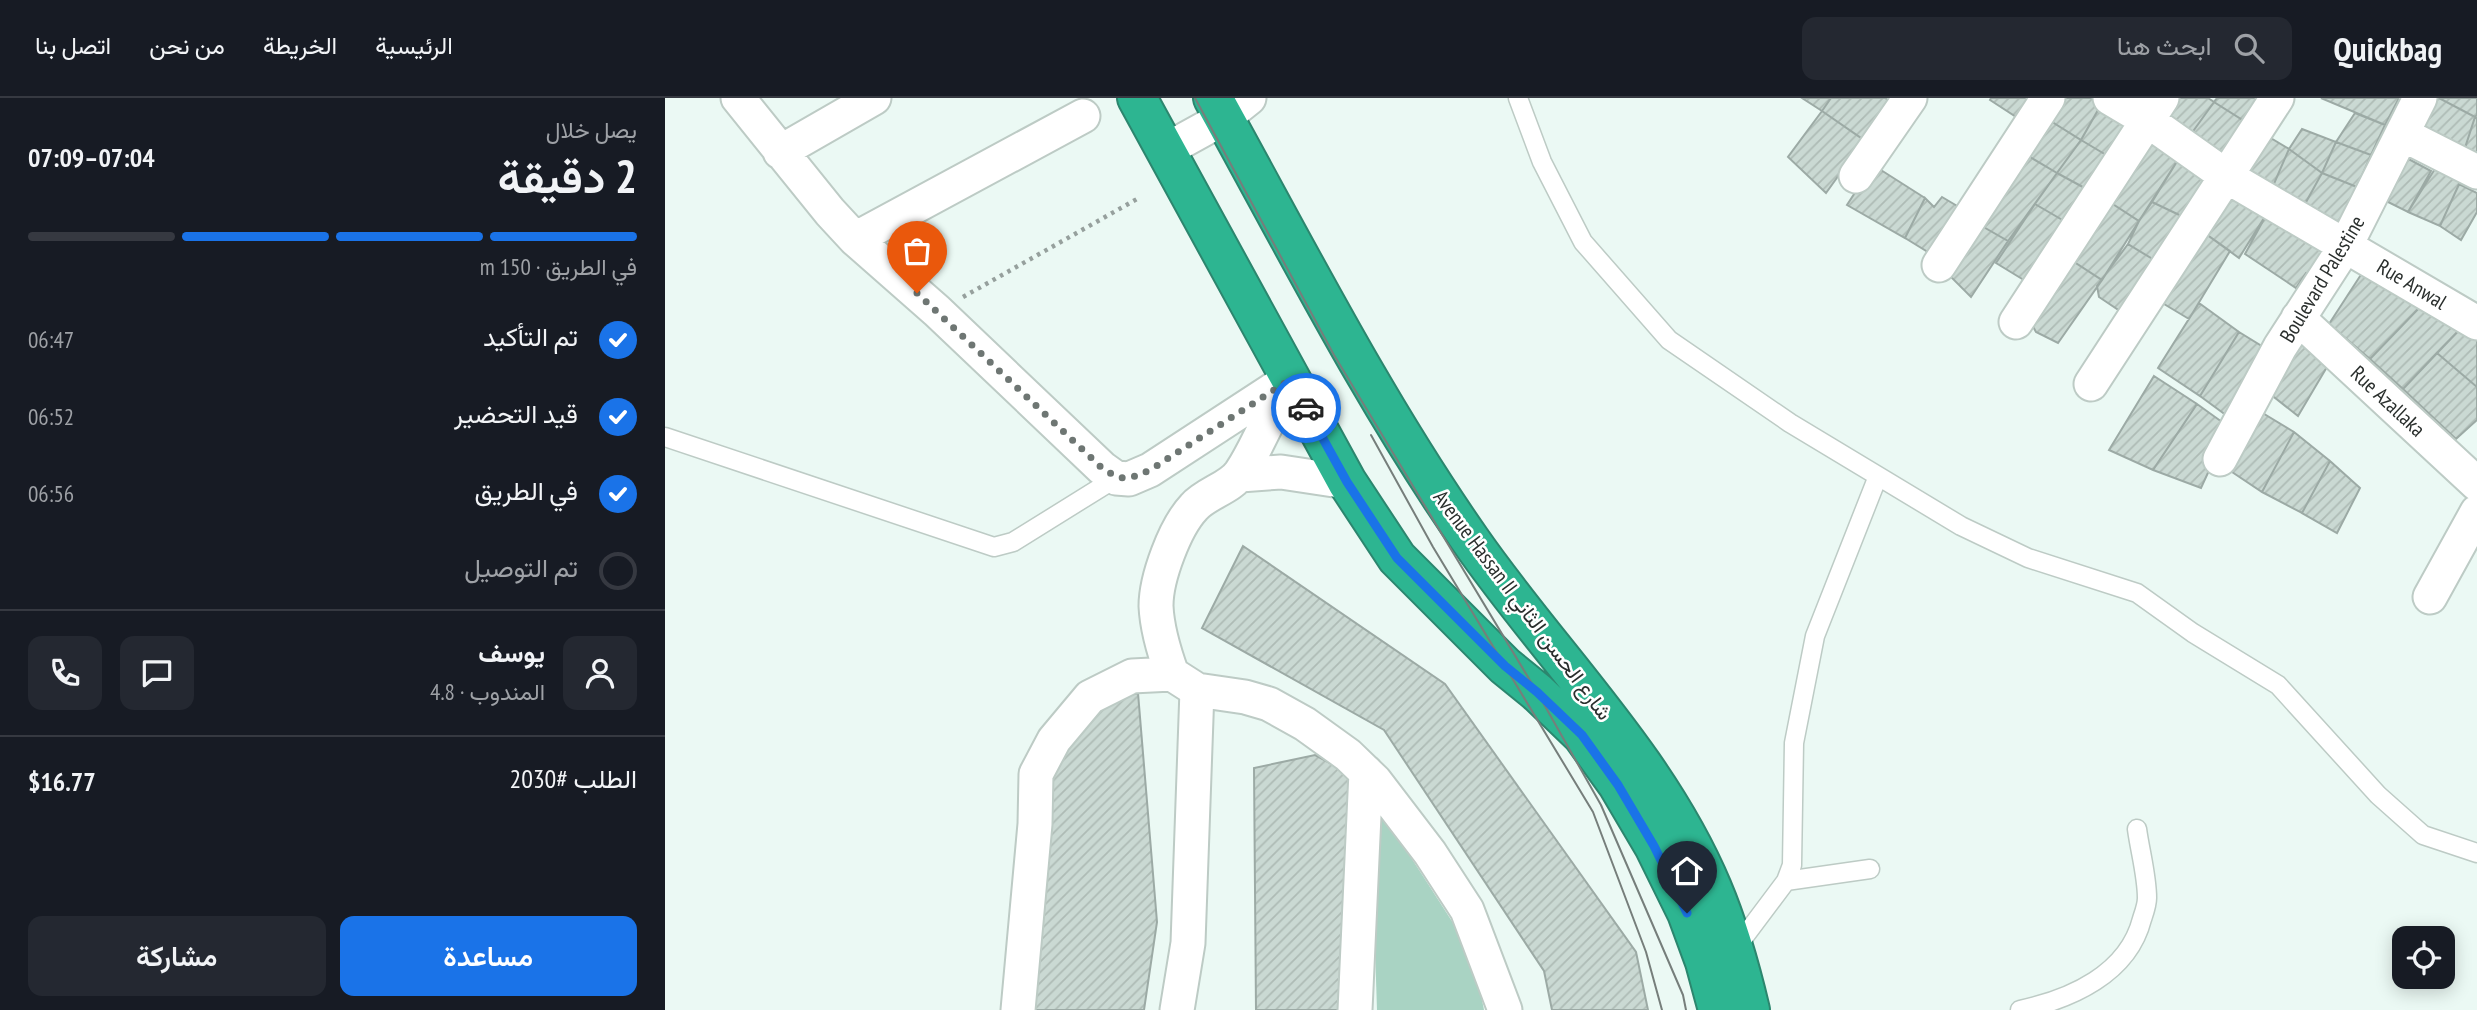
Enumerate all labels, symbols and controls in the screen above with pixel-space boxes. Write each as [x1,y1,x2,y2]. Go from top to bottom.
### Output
search box [1802,17,2292,80]
text: Quickbag [2334,27,2442,70]
text: ابحث هنا [2117,29,2212,62]
icon: search [2230,29,2268,67]
text: اتصل بنا [35,30,111,61]
text: من نحن [149,30,225,61]
text: الخريطة [263,30,337,61]
text: الرئيسية [375,30,453,61]
text: يصل خلال [546,115,637,144]
text: 07:04–07:09 [28,141,155,174]
text: 2 دقيقة [498,146,637,206]
street label: Boulevard Palestine [2274,211,2370,347]
pin [887,221,947,293]
icon: bag [898,232,936,270]
text: في الطريق · 150 m [480,252,637,281]
street label: Rue Anwal [2372,253,2452,315]
text: تم التأكيد [483,320,578,353]
icon: check [599,321,637,359]
text: 06:47 [28,325,74,354]
street label: Rue Azallaka [2345,360,2431,442]
courier [1271,373,1341,443]
icon: car [1287,389,1325,427]
text: قيد التحضير [454,397,578,430]
icon: check [599,398,637,436]
text: 06:52 [28,402,74,431]
text: في الطريق [474,474,578,507]
icon: check [599,475,637,513]
text: 06:56 [28,479,74,508]
street label: Avenue Hassan II شارع الحسن الثاني [1424,485,1618,728]
text: تم التوصيل [464,551,578,584]
button: phone [28,636,102,710]
button: chat [120,636,194,710]
text: يوسف [478,636,545,669]
button: person [563,636,637,710]
text: المندوب · 4.8 [430,677,545,706]
text: الطلب #2030 [509,762,637,795]
text: $16.77 [28,765,96,798]
pin [1657,841,1717,913]
icon: home [1668,852,1706,890]
button: مشاركة [28,916,326,996]
button: مساعدة [340,916,637,996]
map controls [2392,926,2455,989]
button: locate [2392,926,2455,989]

